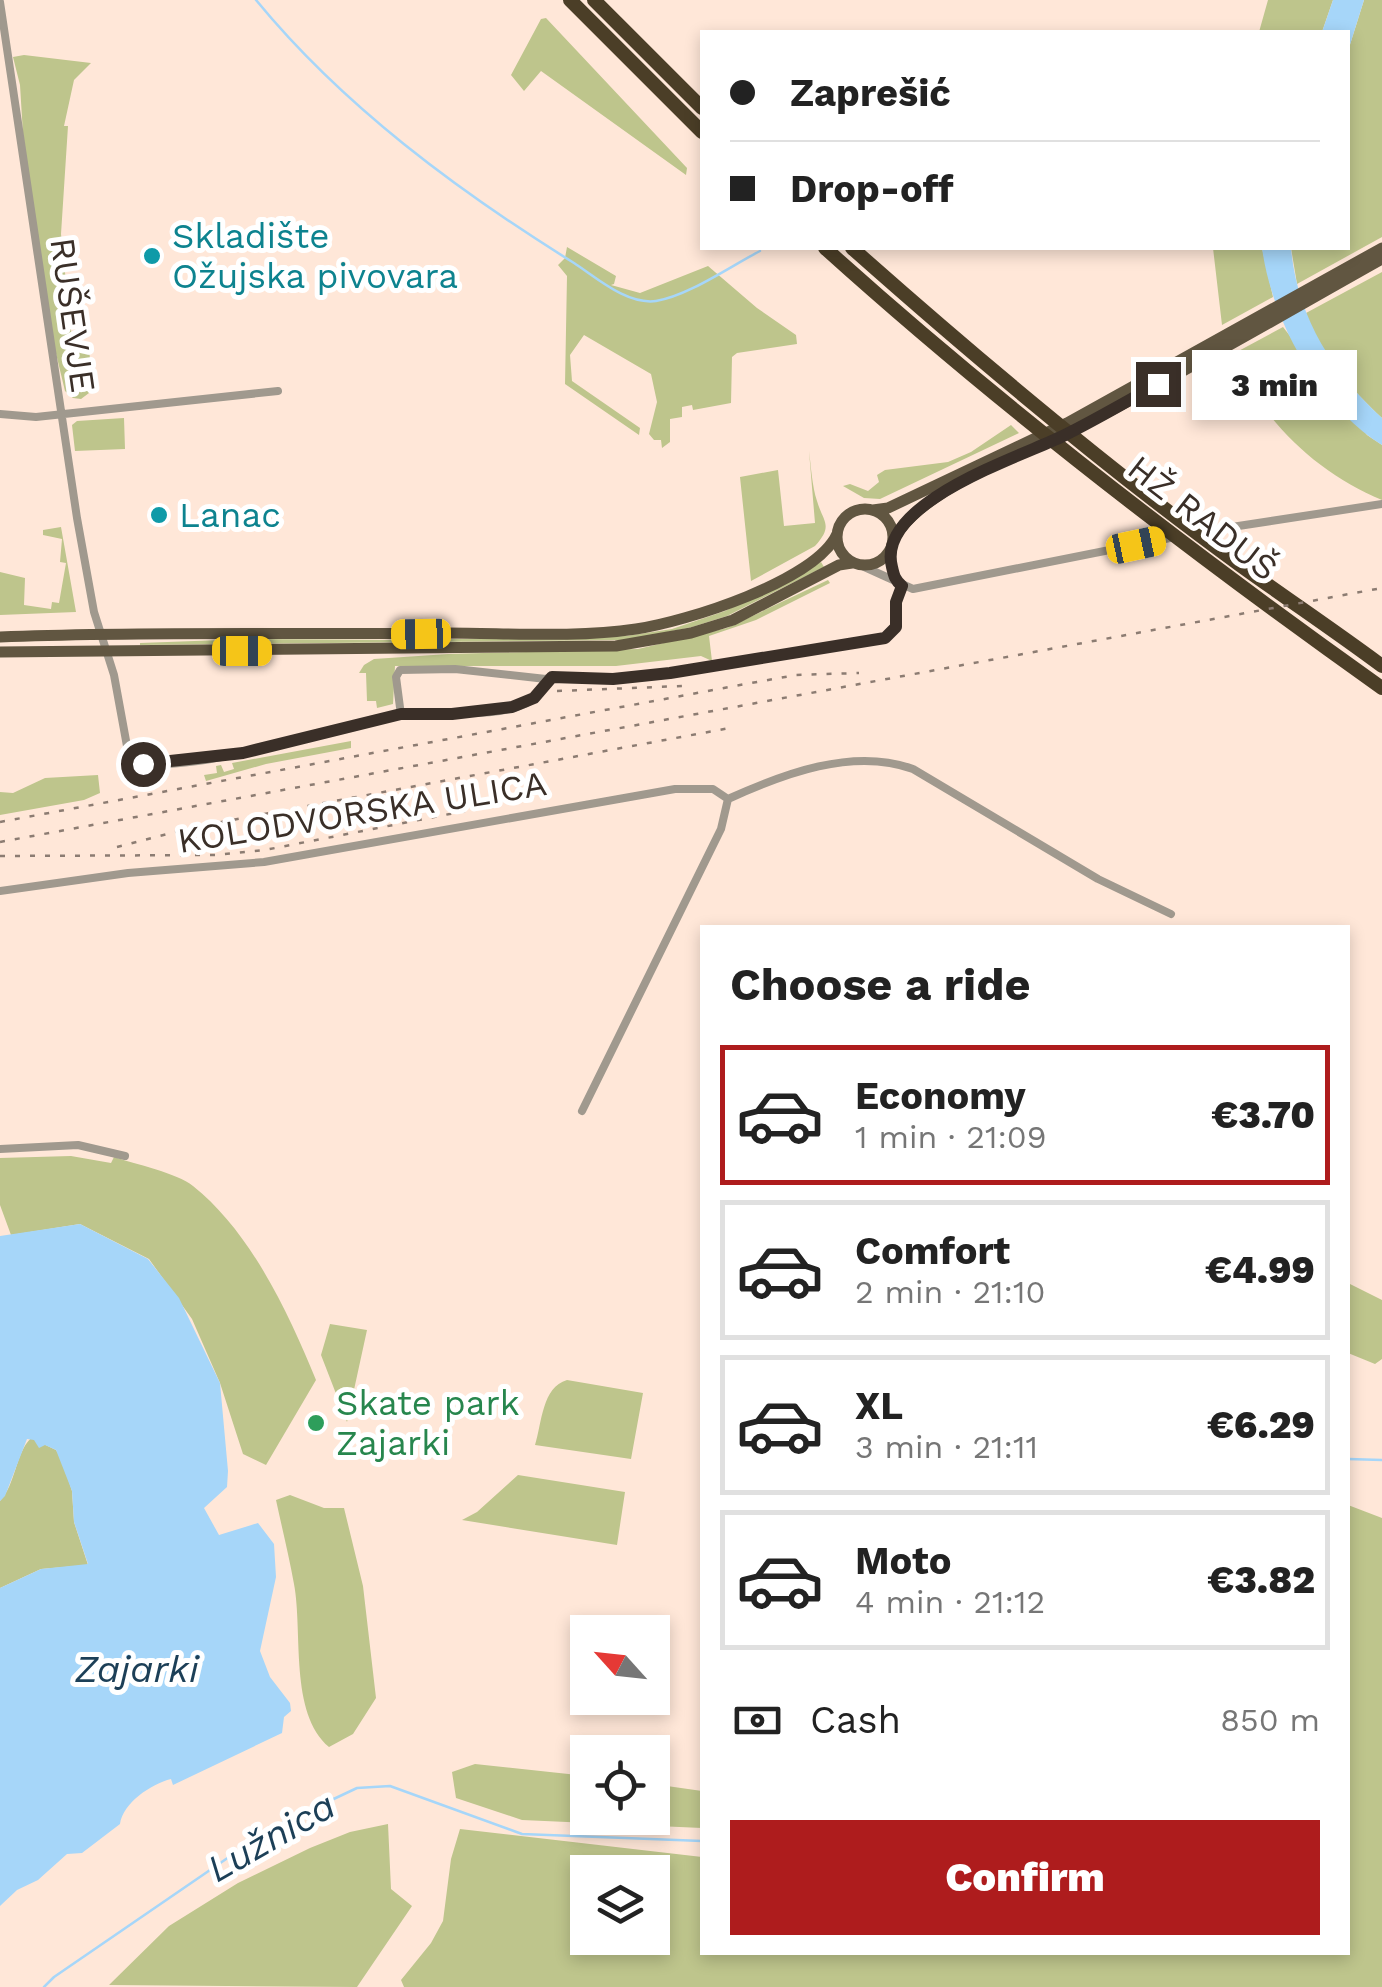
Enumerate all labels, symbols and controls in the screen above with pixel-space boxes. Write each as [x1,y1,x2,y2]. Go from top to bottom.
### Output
text: Zaprešić [790,71,951,115]
text: Drop-off [790,167,954,211]
place label: Skladište Ožujska pivovara [172,215,458,297]
street label: RUŠEVJE [41,235,105,395]
marker: Skladište Ožujska pivovara [141,245,163,267]
callout: 3 min [1193,349,1358,419]
route end [1136,362,1181,407]
text: 3 min [1231,366,1318,404]
street label: HŽ RADUŠ [1120,446,1286,590]
place label: Lanac [179,494,281,536]
marker: Lanac [148,504,170,526]
car [1104,524,1168,566]
car [391,618,451,650]
car [212,636,272,666]
route start [121,742,166,787]
street label: KOLODVORSKA ULICA [175,762,549,862]
text: Choose a ride [730,958,1030,1011]
icon: car [735,1070,825,1160]
text: Economy [855,1074,1026,1118]
text: €3.70 [1211,1093,1315,1137]
text: 1 min · 21:09 [855,1118,1047,1156]
icon: car [735,1225,825,1315]
text: Comfort [855,1229,1010,1273]
text: €4.99 [1205,1248,1315,1292]
text: 2 min · 21:10 [855,1273,1045,1311]
icon: car [735,1380,825,1470]
place label: Skate park Zajarki [336,1382,520,1464]
text: XL [855,1384,903,1428]
text: €6.29 [1207,1403,1315,1447]
marker: Skate park Zajarki [305,1412,327,1434]
text: 3 min · 21:11 [855,1428,1038,1466]
icon: car [735,1535,825,1625]
text: Moto [855,1539,951,1583]
text: €3.82 [1207,1558,1315,1602]
text: 4 min · 21:12 [855,1583,1045,1621]
north arrow [570,1615,670,1715]
map controls [570,1615,670,1955]
water label: Zajarki [74,1647,200,1691]
icon: cash [730,1693,785,1748]
text: Cash [810,1698,901,1742]
text: 850 m [1220,1701,1320,1739]
button: locate [570,1735,670,1835]
water label: Lužnica [199,1783,343,1891]
button: Confirm [730,1820,1320,1935]
button: layers [570,1855,670,1955]

